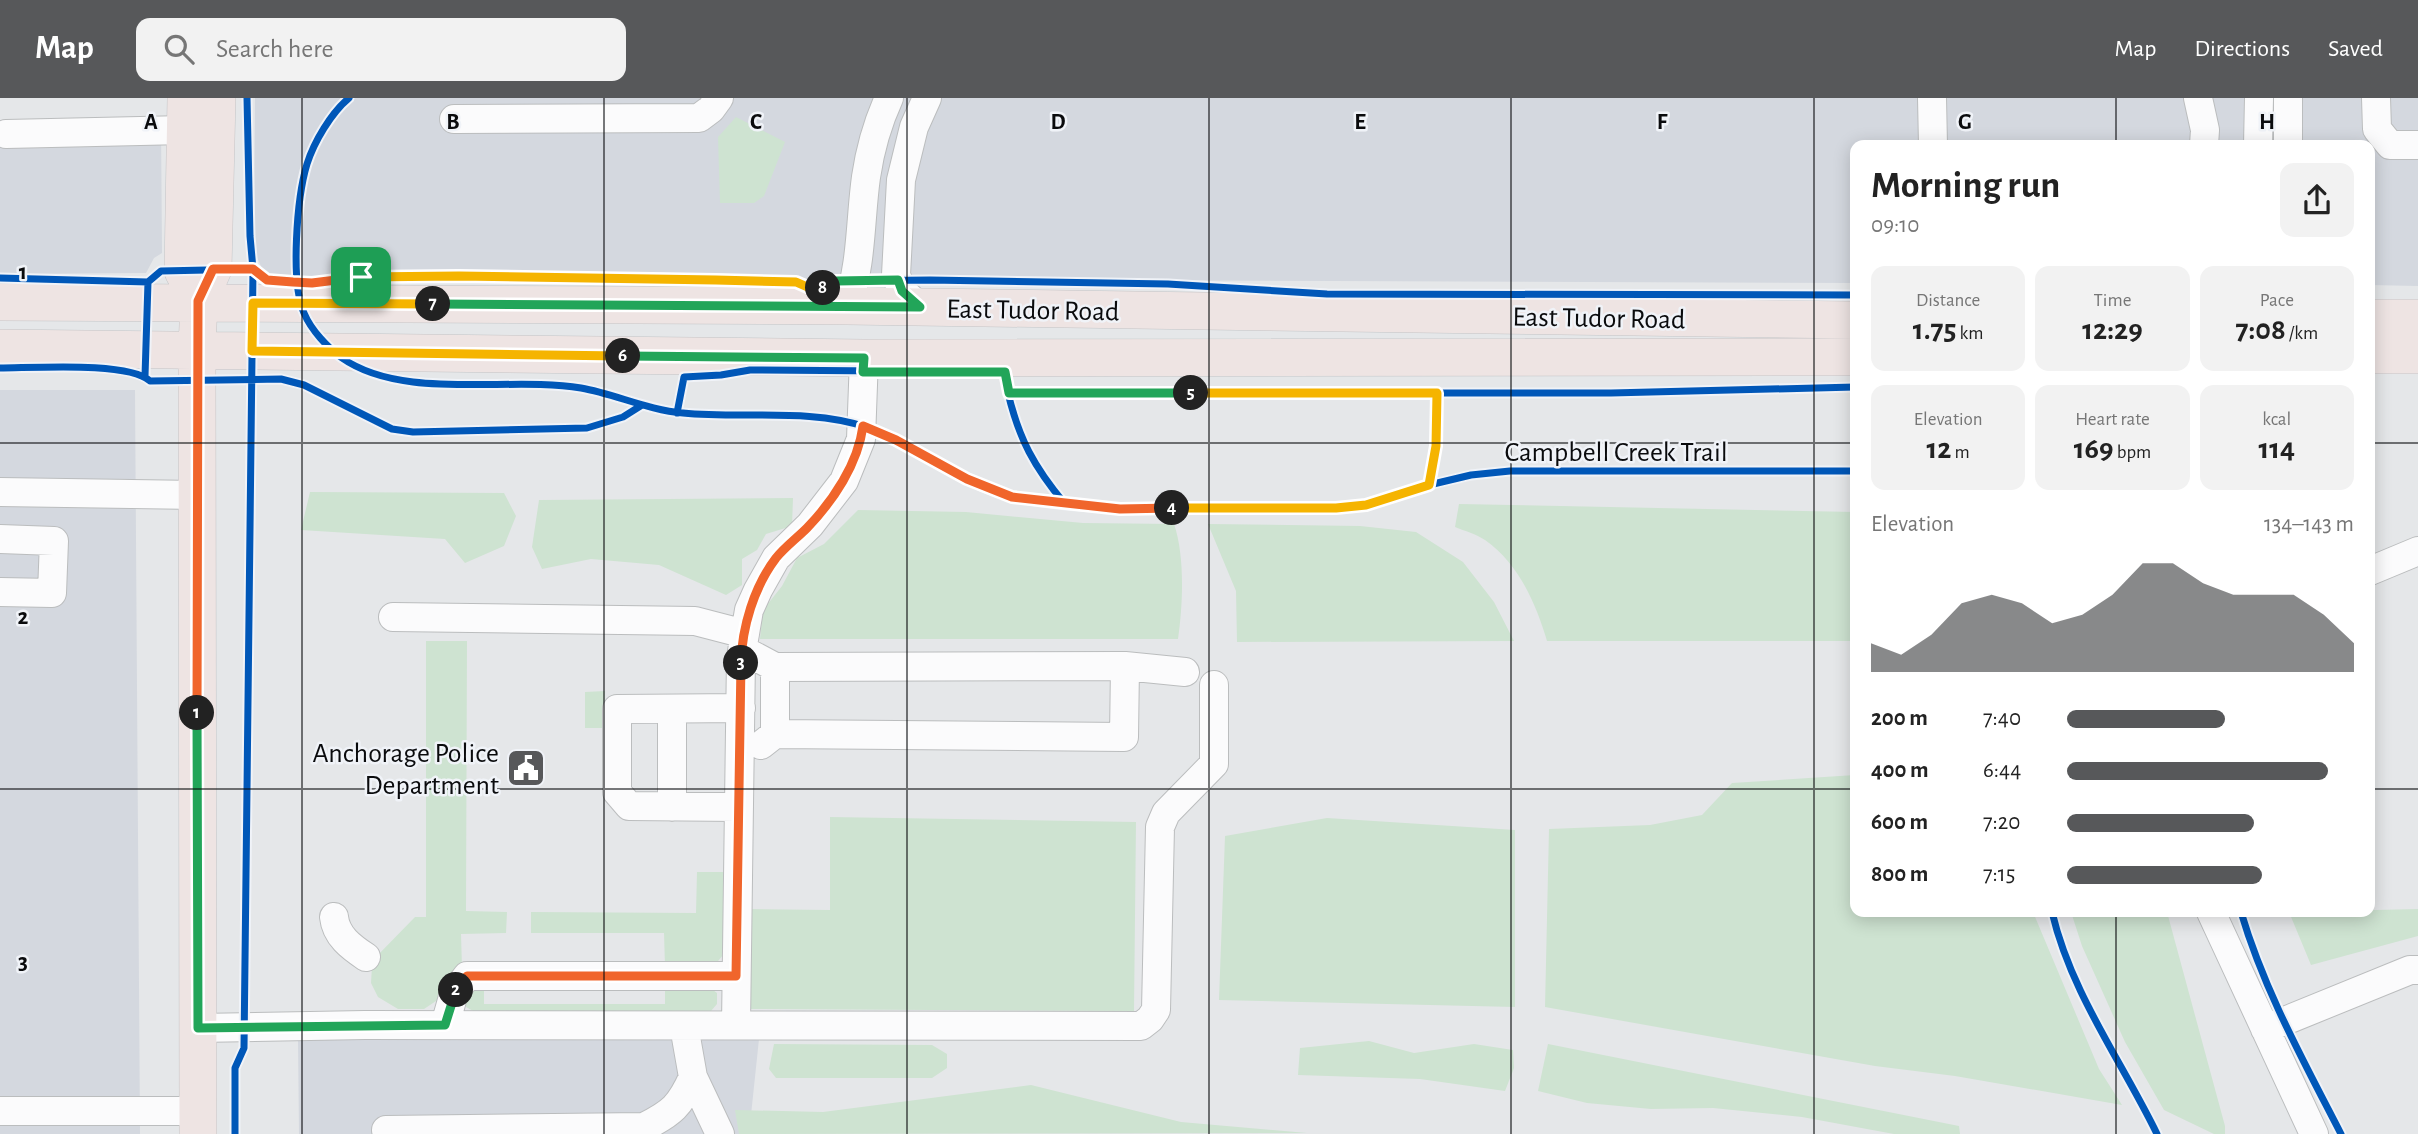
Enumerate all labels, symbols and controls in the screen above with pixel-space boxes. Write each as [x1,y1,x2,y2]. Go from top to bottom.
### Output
search box [136,18,626,81]
icon: search [160,30,198,68]
text: Map [35,32,94,65]
text: Search here [216,36,334,62]
text: Map [2114,37,2156,61]
text: Directions [2194,37,2290,61]
text: Saved [2328,37,2383,61]
text: A [144,111,158,134]
text: B [446,111,460,134]
text: C [750,111,762,134]
text: D [1050,111,1066,134]
text: E [1354,111,1366,134]
text: F [1657,111,1668,134]
text: G [1958,111,1972,134]
text: H [2259,111,2275,134]
button: share [2280,163,2354,237]
text: Morning run [1871,167,2060,205]
text: 09:10 [1871,214,1919,237]
pin [331,247,391,307]
icon: arrive [342,258,380,296]
text: 1 [19,261,27,284]
pin: 8 [806,270,840,306]
text: 8 [818,278,827,297]
pin: 7 [416,286,450,322]
text: Distance [1916,291,1980,310]
text: Time [2094,291,2131,310]
text: Pace [2260,291,2294,310]
text: 7 [428,294,437,313]
street label: East Tudor Road [946,295,1120,327]
street label: East Tudor Road [1512,303,1686,335]
text: 1.75 [1913,315,1956,345]
text: 12:29 [2082,315,2143,345]
text: 7:08 [2235,315,2286,345]
text: km [1956,324,1983,343]
text: /km [2286,324,2318,343]
pin: 6 [606,338,640,374]
text: 6 [618,346,627,365]
pin: 5 [1174,376,1208,410]
text: 5 [1186,383,1195,402]
text: Elevation [1914,410,1983,429]
text: Heart rate [2075,410,2150,429]
text: kcal [2262,410,2291,429]
text: 12 [1927,434,1951,464]
text: 169 [2074,434,2114,464]
text: 114 [2258,434,2295,464]
street label: Campbell Creek Trail [1504,439,1728,467]
text: m [1951,443,1970,462]
text: bpm [2114,443,2151,462]
pin: 4 [1154,490,1190,526]
text: 4 [1167,498,1176,517]
text: Elevation [1871,513,1954,536]
text: 134–143 m [2264,513,2354,536]
text: 2 [18,606,29,629]
pin: 3 [724,646,758,680]
text: 3 [736,653,745,672]
pin: 1 [180,696,214,730]
text: 1 [193,703,200,722]
text: 200 m [1871,707,1928,730]
text: 7:40 [1983,707,2021,730]
place label: Anchorage Police Department [312,740,499,800]
public building icon: Anchorage Police Department [505,747,547,789]
text: 400 m [1871,759,1929,782]
text: 6:44 [1983,759,2021,782]
text: 600 m [1871,811,1928,834]
text: 7:20 [1983,811,2020,834]
text: 800 m [1871,863,1928,886]
text: 7:15 [1983,863,2015,886]
text: 3 [18,951,28,974]
pin: 2 [438,972,474,1008]
text: 2 [451,980,460,999]

